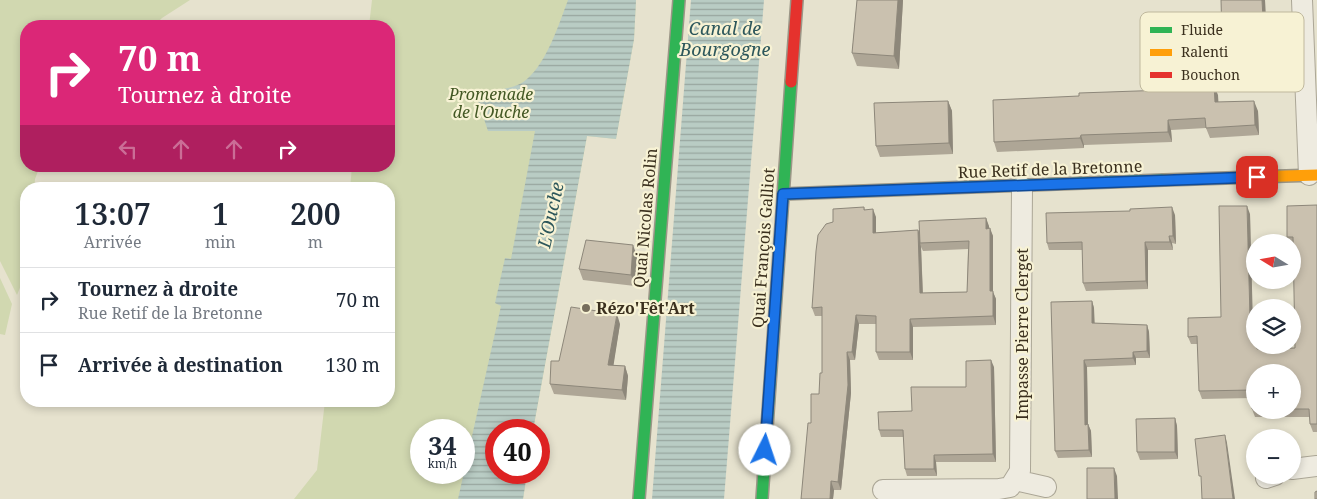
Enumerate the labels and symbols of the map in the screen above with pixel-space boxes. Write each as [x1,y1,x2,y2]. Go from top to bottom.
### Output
legend [1140,12,1304,92]
water label: Canal de Bourgogne [679,16,771,61]
text: Fluide [1181,20,1223,39]
text: Ralenti [1181,42,1229,61]
text: Bouchon [1181,65,1240,84]
park label: Promenade de l'Ouche [448,83,533,123]
street label: Quai Nicolas Rolin [628,147,662,289]
street label: Rue Retif de la Bretonne [957,155,1143,183]
pin [1236,156,1278,198]
street label: Quai François Galliot [746,167,780,329]
water label: L'Ouche [531,180,569,251]
north arrow [1246,234,1301,289]
street label: Impasse Pierre Clerget [1011,248,1033,420]
place label: Rézo'Fêt'Art [596,297,695,319]
marker: Rézo'Fêt'Art [580,302,592,314]
speed limit sign: 40 [485,419,550,484]
position arrow [738,423,790,475]

